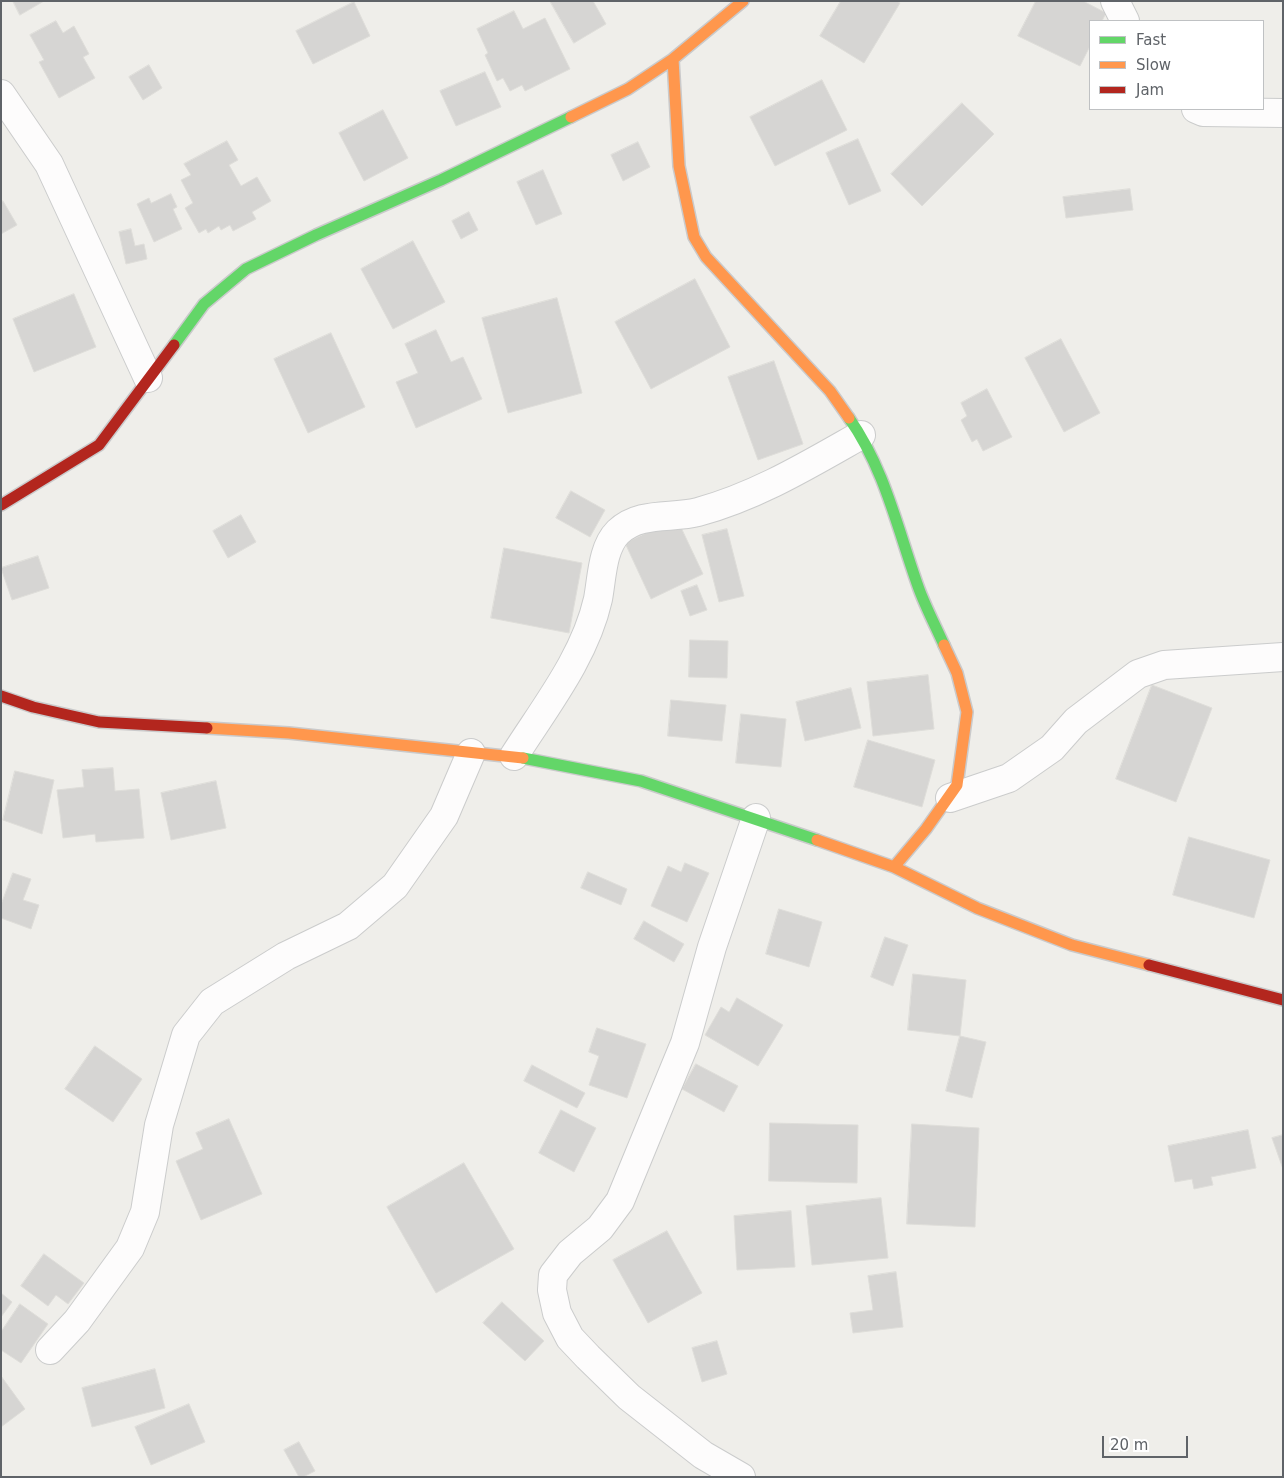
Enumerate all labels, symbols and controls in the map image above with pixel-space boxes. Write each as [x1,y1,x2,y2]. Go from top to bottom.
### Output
legend [1089,20,1264,110]
text: Fast [1136,31,1166,49]
text: Slow [1136,56,1171,74]
text: Jam [1136,81,1164,99]
scale bar [1104,1426,1190,1458]
text: 20 m [1110,1436,1148,1454]

